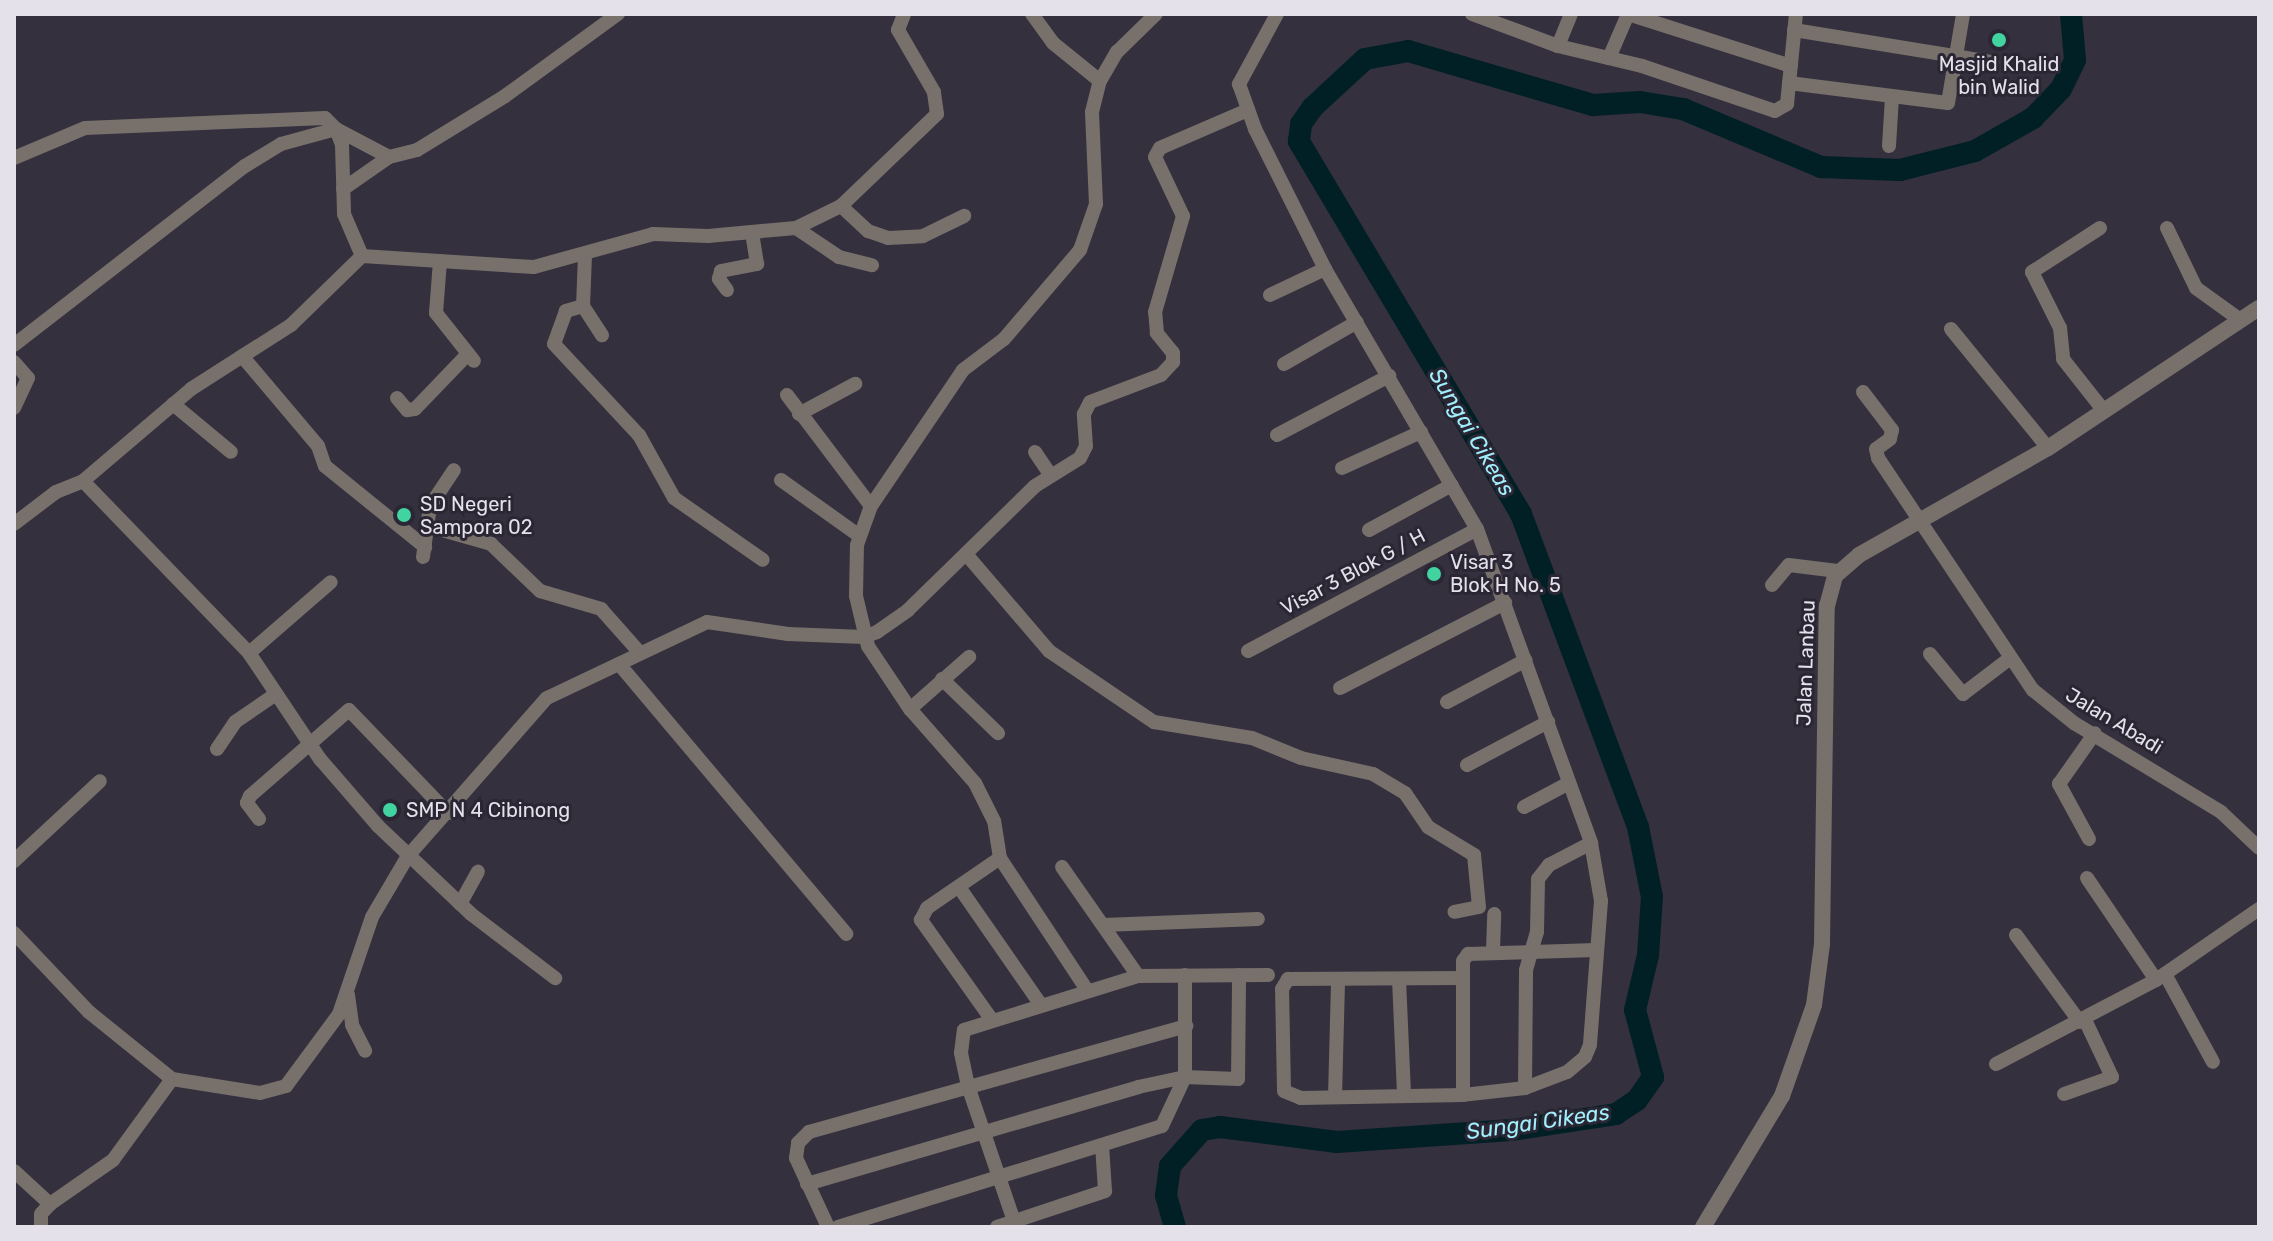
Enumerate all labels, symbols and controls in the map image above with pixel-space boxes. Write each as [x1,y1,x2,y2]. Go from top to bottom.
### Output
marker: Masjid Khalid bin Walid [1990,31,2008,49]
place label: Masjid Khalid bin Walid [1939,52,2059,99]
water label: Sungai Cikeas [1424,363,1520,501]
place label: SD Negeri Sampora 02 [420,492,532,539]
marker: SD Negeri Sampora 02 [395,506,413,524]
street label: Visar 3 Blok G / H [1276,524,1430,620]
place label: Visar 3 Blok H No. 5 [1450,550,1561,597]
marker: Visar 3 Blok H No. 5 [1425,565,1443,583]
street label: Jalan Lanbau [1792,600,1820,726]
street label: Jalan Abadi [2061,682,2167,760]
place label: SMP N 4 Cibinong [406,798,571,822]
marker: SMP N 4 Cibinong [381,801,399,819]
water label: Sungai Cikeas [1465,1099,1611,1145]

